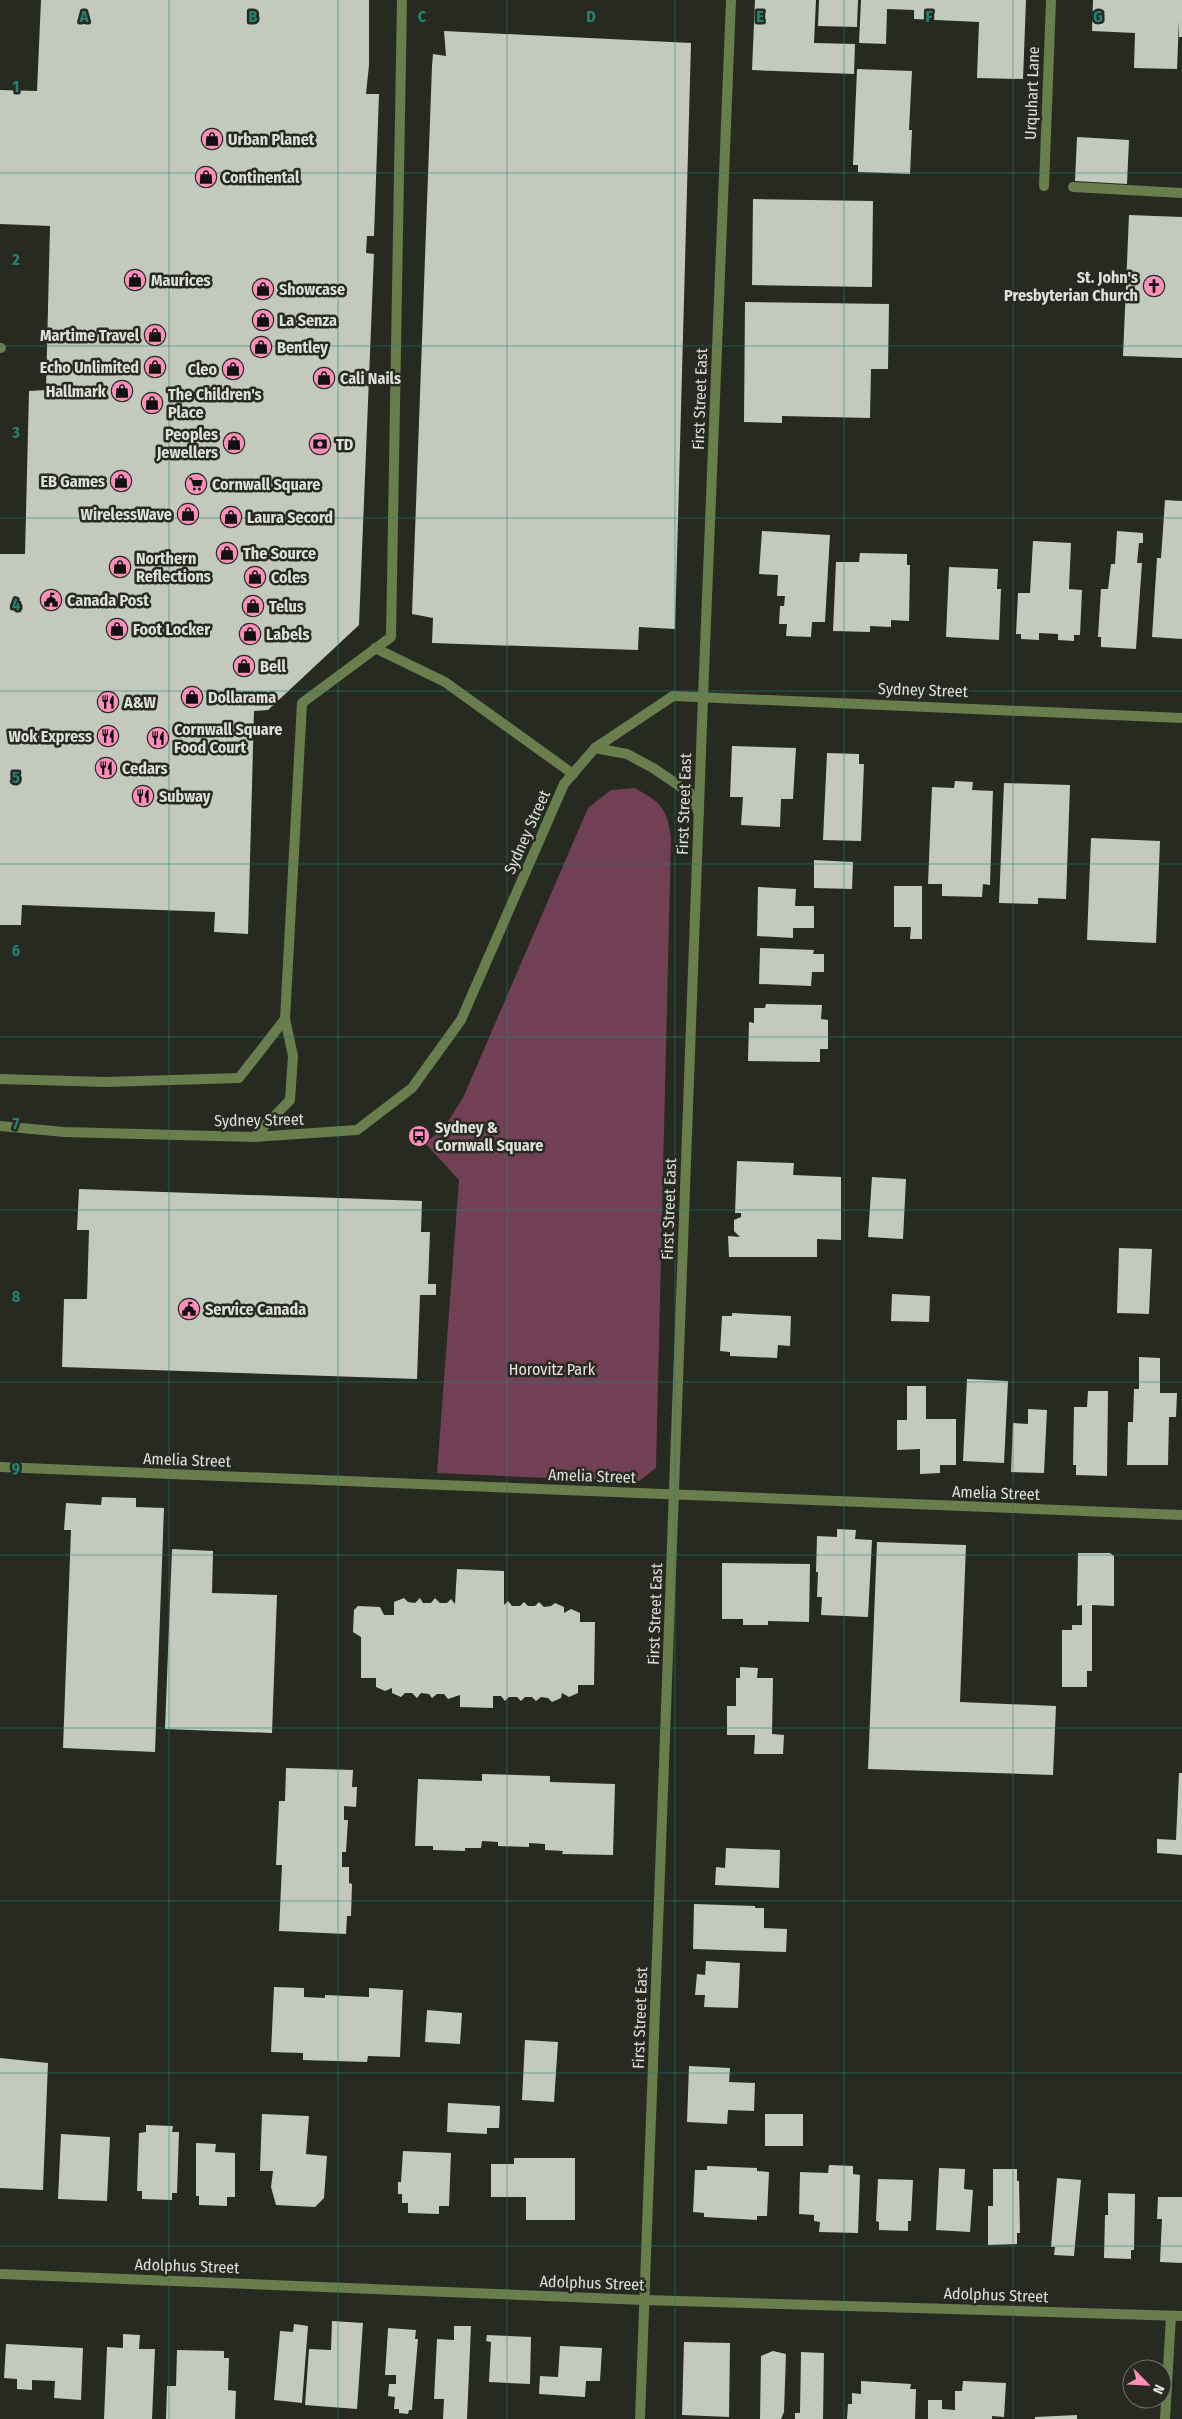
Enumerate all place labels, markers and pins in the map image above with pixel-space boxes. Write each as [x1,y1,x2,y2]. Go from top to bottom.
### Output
shop icon: Urban Planet [200,127,224,151]
place label: Urban Planet [228,130,315,149]
shop icon: Continental [194,165,218,189]
place label: Continental [222,168,300,187]
shop icon: Maurices [123,268,147,292]
place label: St. John's Presbyterian Church [1004,268,1138,305]
place label: Maurices [151,271,211,290]
church icon: St. John's Presbyterian Church [1142,274,1166,298]
shop icon: Showcase [251,277,275,301]
place label: Showcase [279,280,345,299]
shop icon: La Senza [251,308,275,332]
place label: La Senza [279,311,337,330]
shop icon: Martime Travel [143,323,167,347]
place label: Martime Travel [40,326,140,345]
shop icon: Bentley [249,335,273,359]
place label: Bentley [277,338,328,357]
shop icon: Echo Unlimited [143,355,167,379]
shop icon: Cleo [221,357,245,381]
place label: Echo Unlimited [40,358,139,377]
place label: Cleo [188,360,217,379]
shop icon: Cali Nails [312,366,336,390]
place label: Cali Nails [340,369,401,388]
shop icon: Hallmark [110,379,134,403]
place label: Hallmark [46,382,107,401]
place label: The Children's Place [168,385,262,422]
shop icon: The Children's Place [140,391,164,415]
place label: Peoples Jewellers [156,425,218,462]
shop icon: Peoples Jewellers [222,431,246,455]
bank icon: TD [308,432,332,456]
place label: TD [336,435,354,454]
shop icon: EB Games [109,469,133,493]
place label: EB Games [40,472,105,491]
supermarket icon: Cornwall Square [184,472,208,496]
place label: Cornwall Square [212,475,320,494]
shop icon: WirelessWave [176,502,200,526]
place label: WirelessWave [81,505,172,524]
shop icon: Laura Secord [219,505,243,529]
place label: Laura Secord [247,508,333,527]
shop icon: The Source [215,541,239,565]
place label: The Source [243,544,316,563]
place label: Northern Reflections [136,549,211,586]
shop icon: Northern Reflections [108,555,132,579]
shop icon: Coles [243,565,267,589]
place label: Coles [271,568,307,587]
public building icon: Canada Post [39,588,63,612]
place label: Canada Post [67,591,149,610]
shop icon: Telus [241,594,265,618]
place label: Telus [269,597,304,616]
shop icon: Foot Locker [105,617,129,641]
place label: Foot Locker [133,620,210,639]
shop icon: Labels [238,622,262,646]
place label: Labels [266,625,310,644]
shop icon: Bell [232,654,256,678]
place label: Bell [260,657,286,676]
shop icon: Dollarama [180,685,204,709]
place label: Dollarama [208,688,276,707]
restaurant icon: A&W [96,690,120,714]
place label: A&W [123,693,156,712]
place label: Cornwall Square Food Court [174,720,282,757]
restaurant icon: Wok Express [96,724,120,748]
restaurant icon: Cornwall Square Food Court [146,726,170,750]
place label: Wok Express [9,727,92,746]
restaurant icon: Cedars [94,756,118,780]
place label: Cedars [122,759,168,778]
restaurant icon: Subway [131,784,155,808]
place label: Subway [159,787,211,806]
place label: Sydney & Cornwall Square [435,1118,543,1155]
bus stop icon: Sydney & Cornwall Square [407,1124,431,1148]
public building icon: Service Canada [177,1297,201,1321]
place label: Service Canada [205,1300,306,1319]

